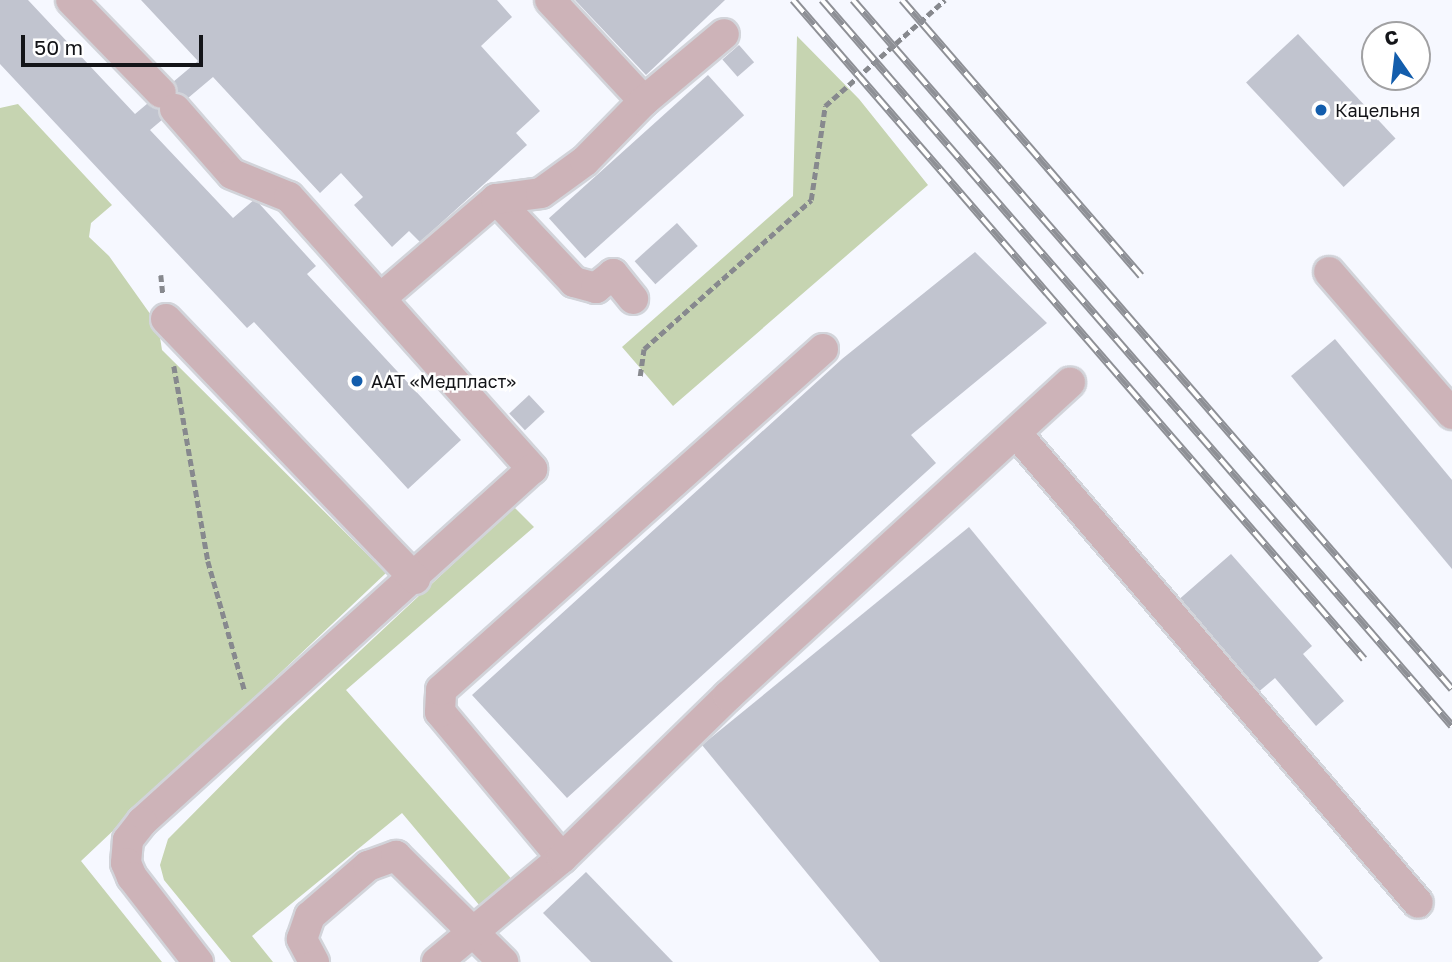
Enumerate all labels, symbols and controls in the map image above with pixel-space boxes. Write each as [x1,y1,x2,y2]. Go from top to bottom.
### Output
scale bar [24,21,206,65]
north arrow [1361,21,1431,91]
text: С [1382,24,1401,50]
text: 50 m [34,34,83,60]
place label: Кацельня [1335,99,1420,121]
marker: Кацельня [1313,102,1329,118]
place label: ААТ «Медпласт» [371,370,516,392]
marker: ААТ «Медпласт» [349,373,365,389]

